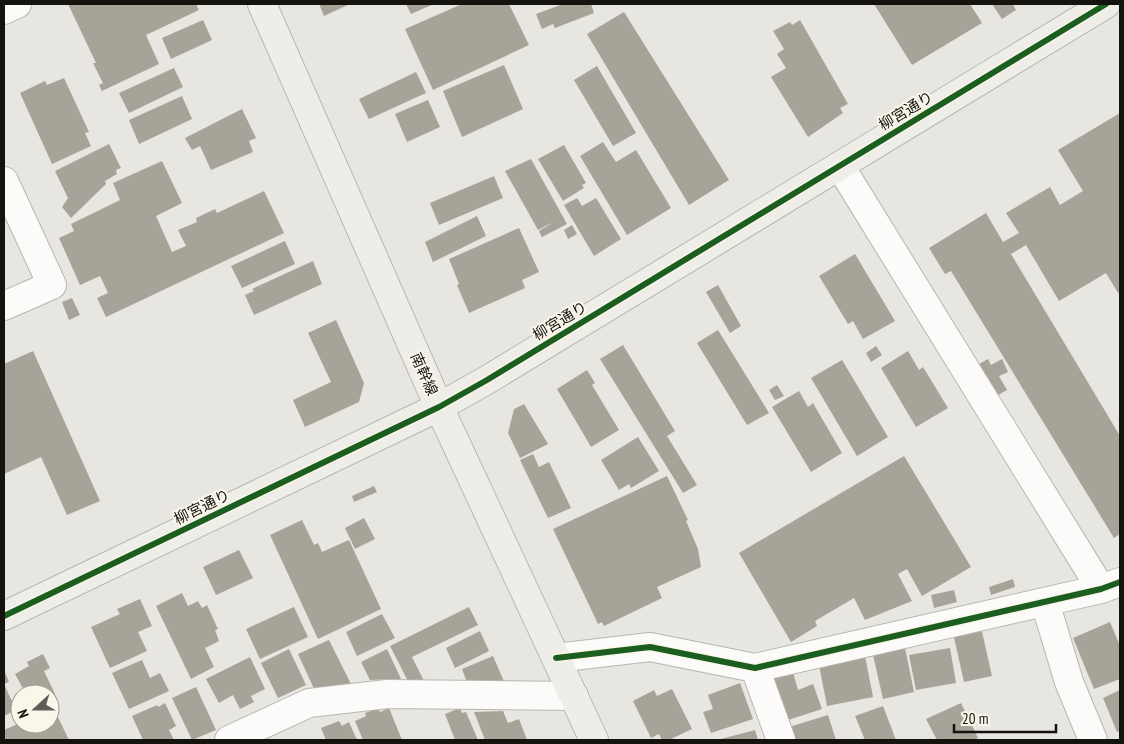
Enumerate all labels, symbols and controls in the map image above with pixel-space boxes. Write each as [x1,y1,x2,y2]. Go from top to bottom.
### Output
street label: 柳宮通り [875,87,936,134]
street label: 柳宮通り [529,297,590,344]
street label: 南幹線 [407,349,442,398]
street label: 柳宮通り [171,485,233,528]
north arrow [10,684,60,734]
scale bar [954,702,1056,734]
text: N [13,707,33,720]
text: 20 m [962,709,988,728]

